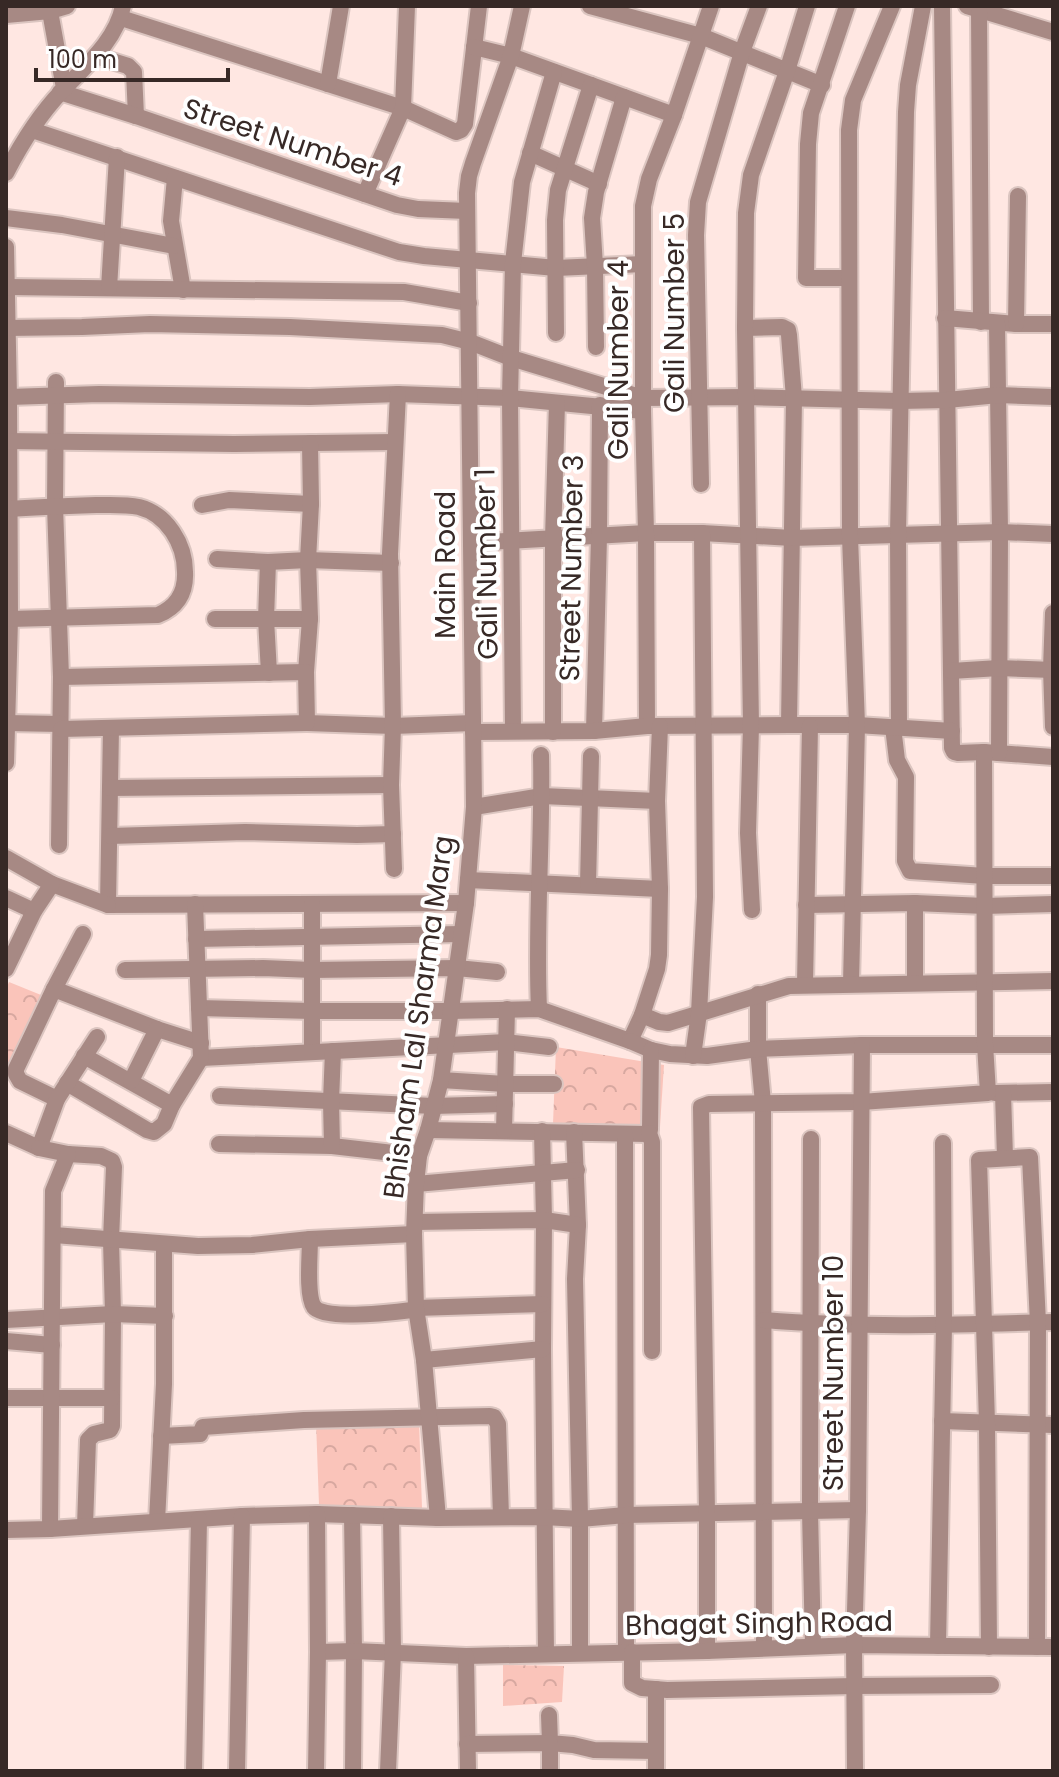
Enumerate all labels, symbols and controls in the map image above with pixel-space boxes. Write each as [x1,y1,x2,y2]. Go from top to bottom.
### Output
scale bar [36,32,228,82]
text: 100 m [48,43,117,76]
street label: Street Number 4 [179,89,407,196]
street label: Gali Number 5 [655,213,694,413]
street label: Gali Number 4 [599,260,638,460]
street label: Street Number 3 [550,454,593,682]
street label: Gali Number 1 [465,468,508,660]
street label: Main Road [426,491,465,639]
street label: Bhisham Lal Sharma Marg [374,833,463,1201]
street label: Street Number 10 [814,1255,853,1491]
street label: Bhagat Singh Road [625,1602,893,1645]

